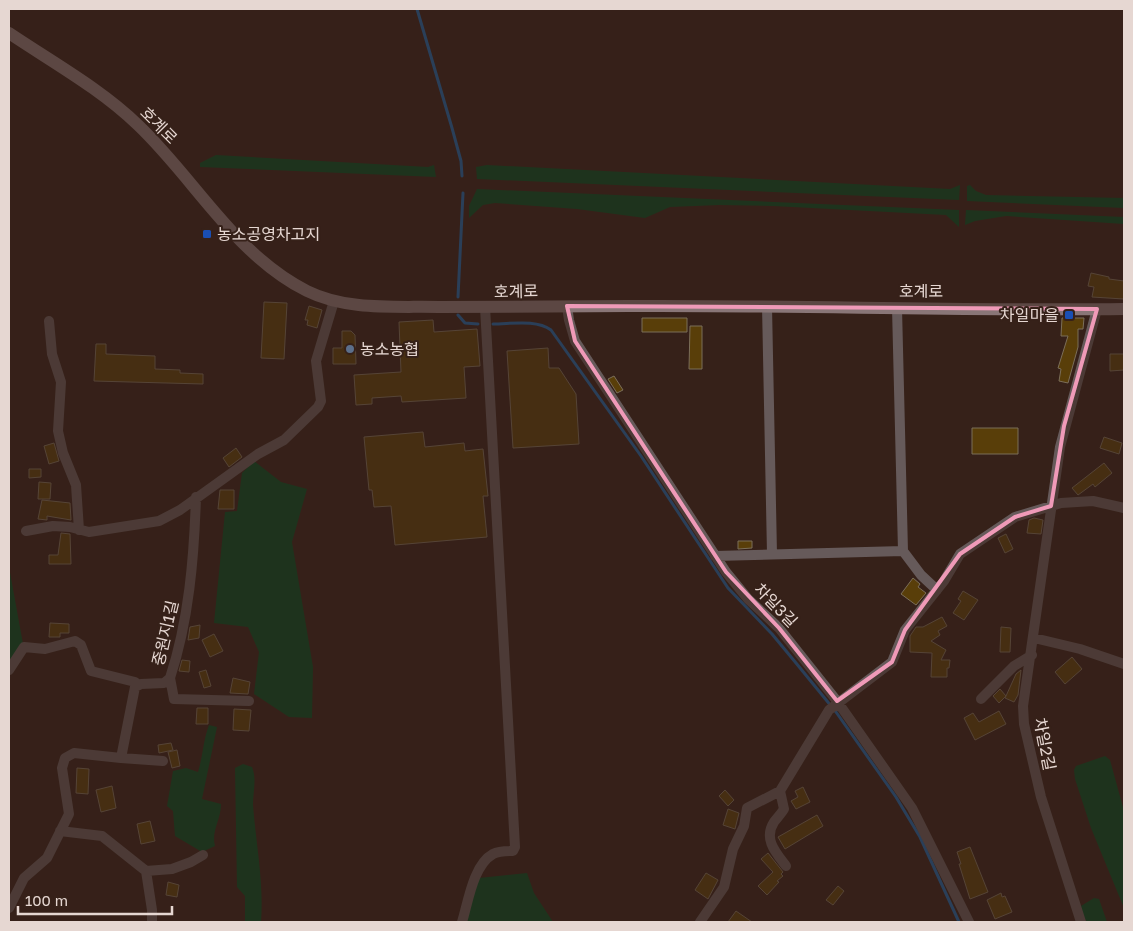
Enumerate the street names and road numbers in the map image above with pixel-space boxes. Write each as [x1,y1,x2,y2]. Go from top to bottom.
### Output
street label: 호계로 [136,102,182,148]
street label: 호계로 [494,281,539,301]
street label: 호계로 [899,281,943,301]
street label: 차일3길 [750,579,802,631]
street label: 중원지1길 [148,598,182,668]
street label: 차일2길 [1030,716,1060,772]

